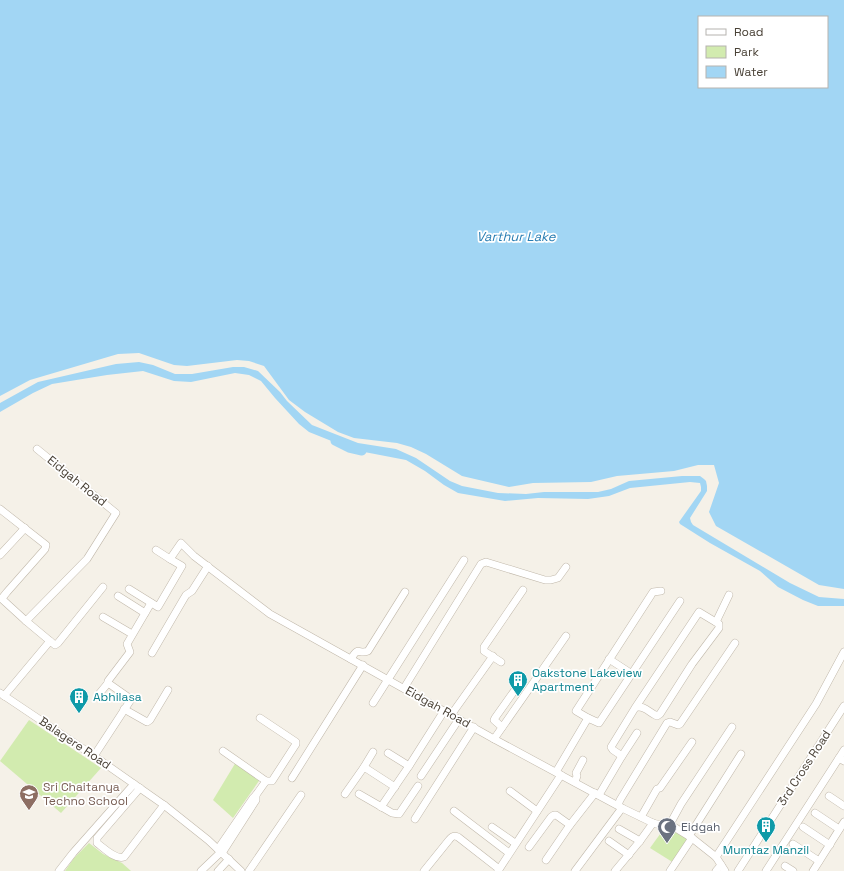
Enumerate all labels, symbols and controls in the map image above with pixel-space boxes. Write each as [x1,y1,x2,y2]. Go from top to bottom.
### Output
legend [698,16,828,88]
text: Road [734,24,763,40]
text: Park [734,44,759,60]
text: Water [734,64,768,80]
water label: Varthur Lake [477,228,557,245]
street label: Eidgah Road [44,452,110,510]
place label: Oakstone Lakeview Apartment [532,665,642,695]
building icon: Oakstone Lakeview Apartment [507,669,529,697]
street label: Eidgah Road [403,683,473,731]
building icon: Abhilasa [68,686,90,714]
place label: Abhilasa [93,689,142,705]
street label: Balagere Road [36,713,114,773]
street label: 3rd Cross Road [774,727,834,809]
place label: Sri Chaitanya Techno School [43,779,128,809]
school or university icon: Sri Chaitanya Techno School [18,783,40,811]
building icon: Mumtaz Manzil [755,815,777,843]
mosque icon: Eidgah [656,816,678,844]
place label: Eidgah [681,819,720,835]
place label: Mumtaz Manzil [723,842,809,858]

